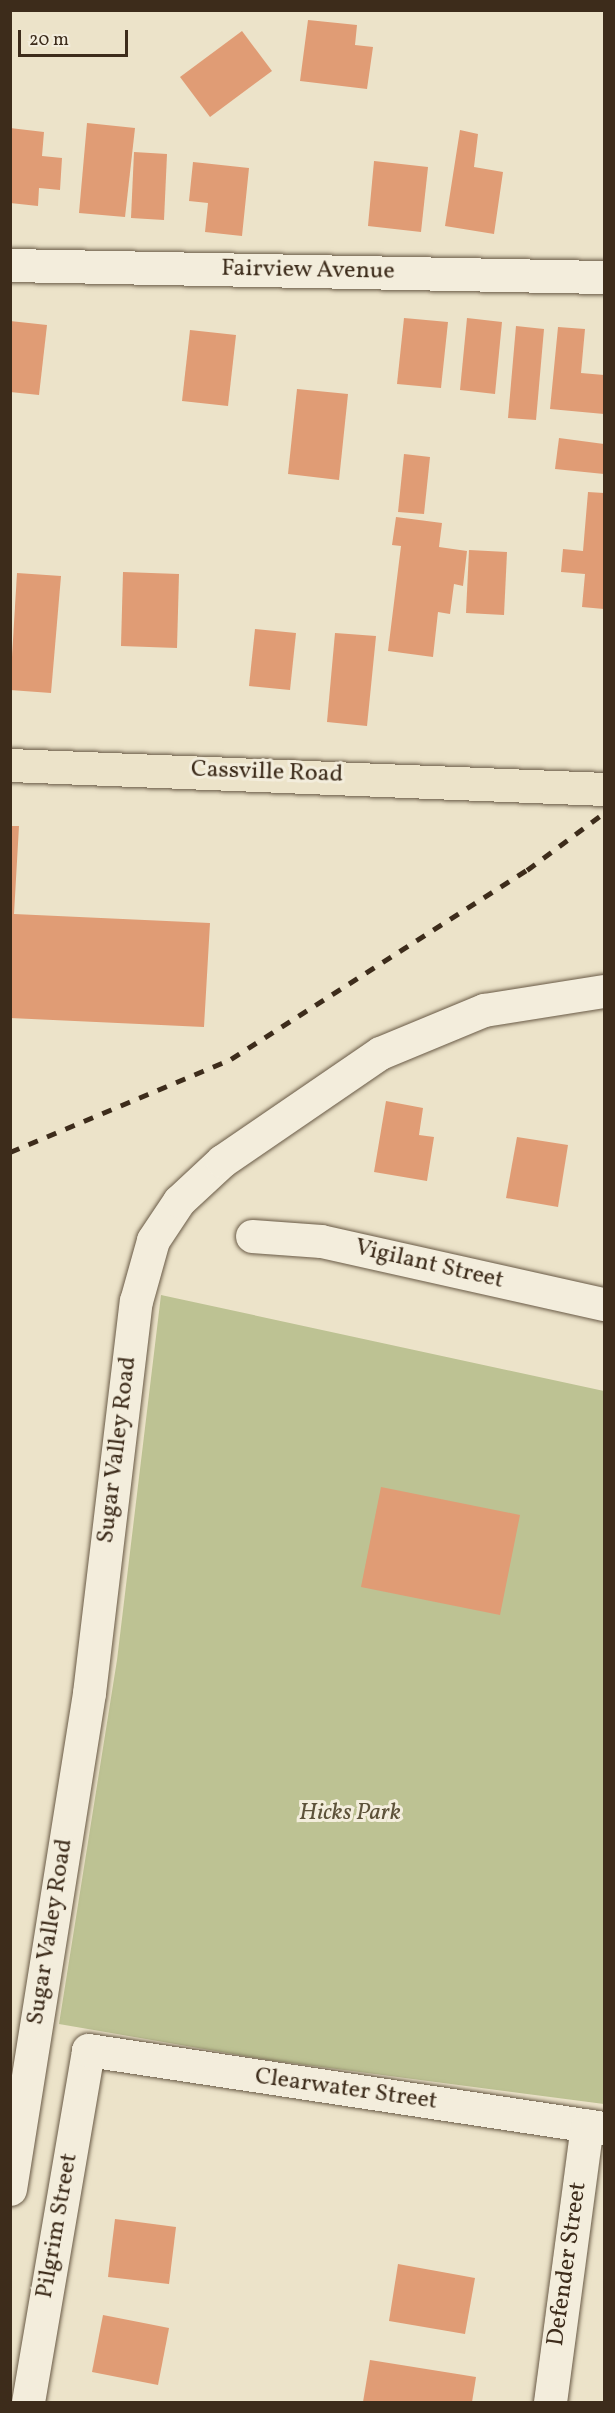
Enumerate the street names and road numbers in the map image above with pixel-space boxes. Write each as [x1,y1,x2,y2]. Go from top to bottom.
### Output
street label: Fairview Avenue [221,255,395,287]
street label: Cassville Road [190,756,344,790]
street label: Vigilant Street [352,1234,506,1296]
street label: Sugar Valley Road [92,1354,144,1546]
street label: Sugar Valley Road [22,1836,80,2028]
street label: Clearwater Street [253,2063,439,2117]
street label: Pilgrim Street [31,2151,85,2301]
street label: Defender Street [542,2180,594,2348]

